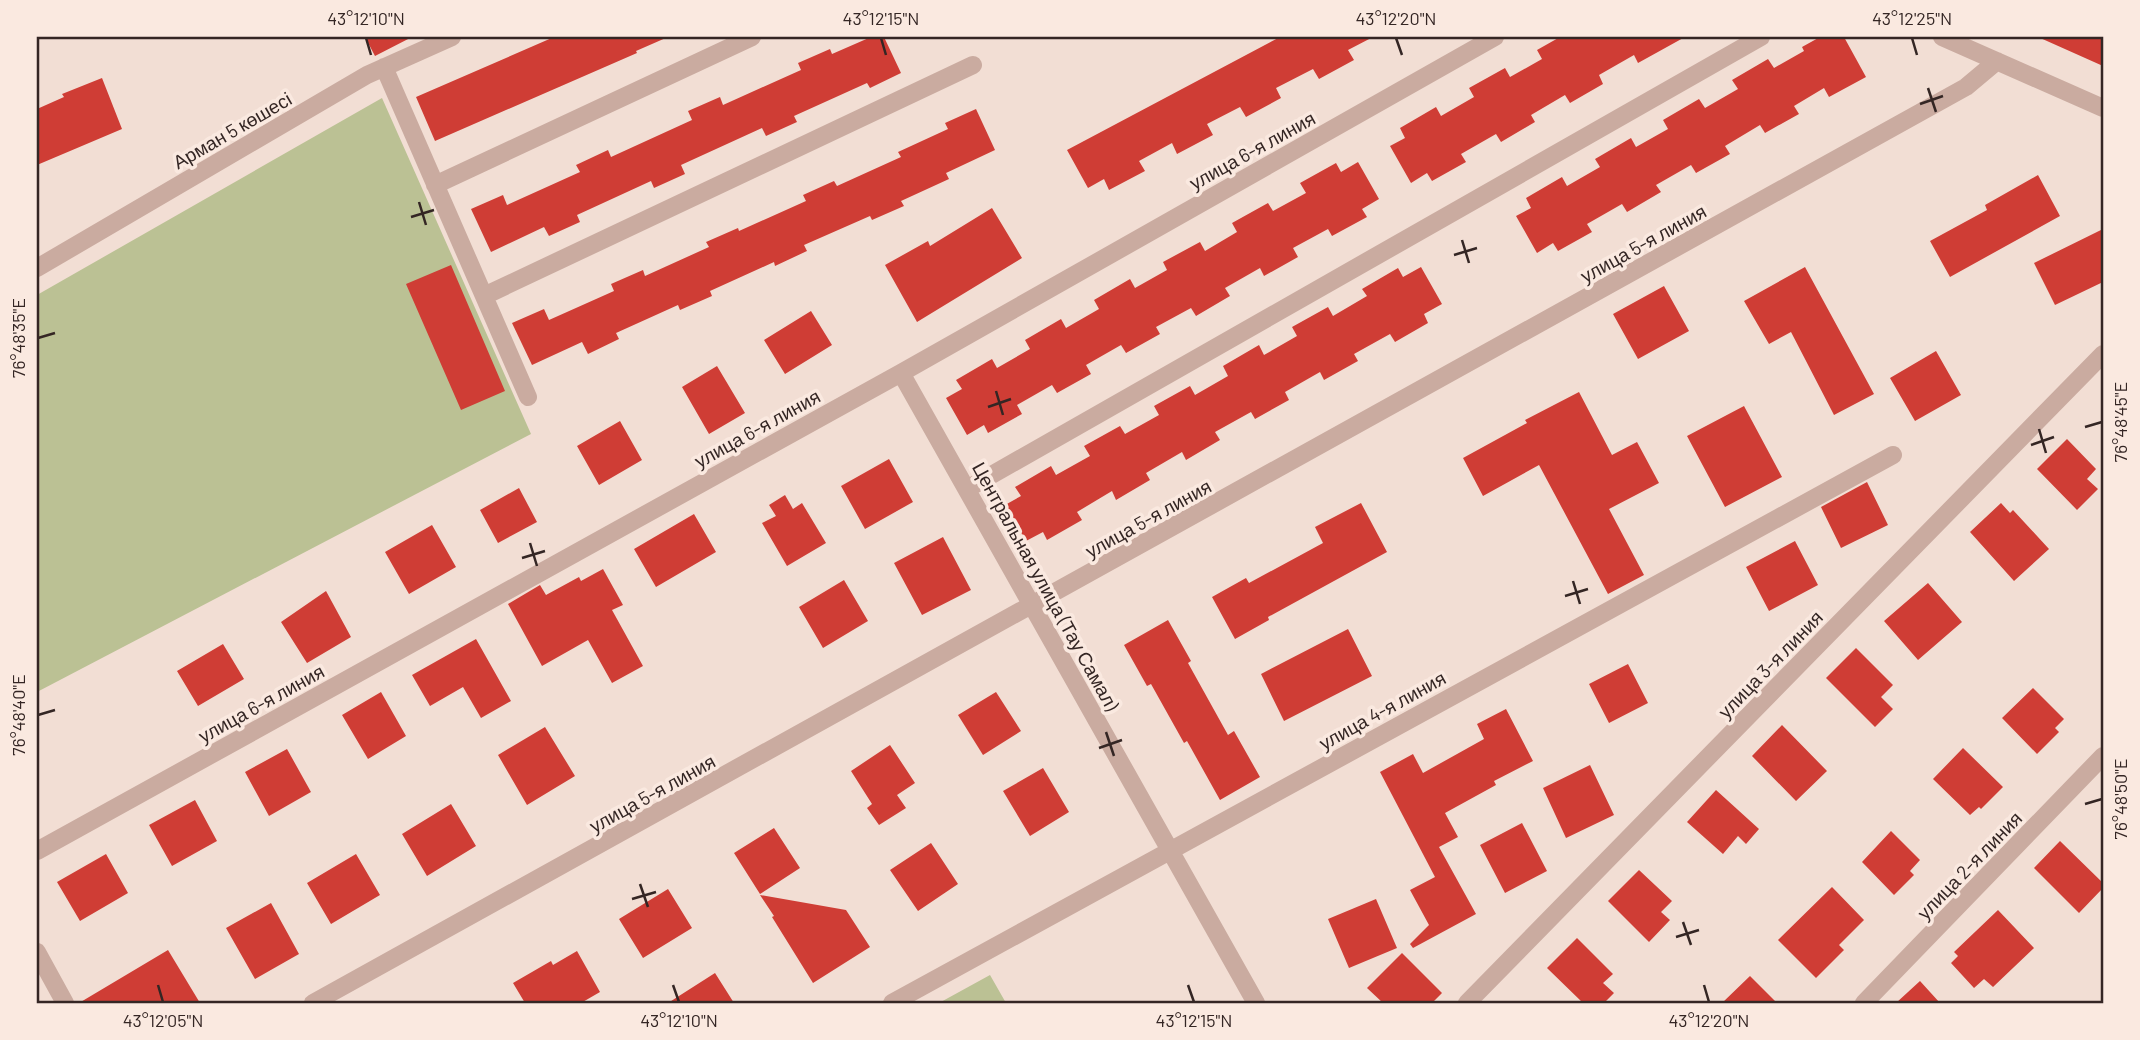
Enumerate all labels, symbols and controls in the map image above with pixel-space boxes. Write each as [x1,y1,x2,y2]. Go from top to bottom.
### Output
text: 43°12'10"N [327,7,405,29]
text: 43°12'15"N [843,7,919,29]
text: 43°12'20"N [1355,7,1437,29]
text: 43°12'25"N [1872,7,1952,29]
street label: Арман 5 көшесі [169,87,295,173]
street label: улица 6-я линия [1185,106,1319,194]
street label: улица 5-я линия [1576,199,1710,287]
text: 76°48'35"E [7,298,29,378]
text: 76°48'45"E [2109,382,2131,462]
street label: улица 6-я линия [690,384,824,472]
street label: Центральная улица (Тау Самал) [968,458,1125,715]
street label: улица 5-я линия [1081,474,1215,562]
street label: улица 3-я линия [1713,605,1827,723]
street label: улица 6-я линия [194,659,328,747]
street label: улица 4-я линия [1315,666,1449,754]
text: 76°48'40"E [7,674,29,756]
street label: улица 5-я линия [585,749,719,837]
text: 76°48'50"E [2109,758,2131,840]
street label: улица 2-я линия [1912,806,2026,924]
text: 43°12'05"N [123,1009,203,1031]
text: 43°12'10"N [640,1009,718,1031]
text: 43°12'15"N [1156,1009,1232,1031]
text: 43°12'20"N [1668,1009,1750,1031]

